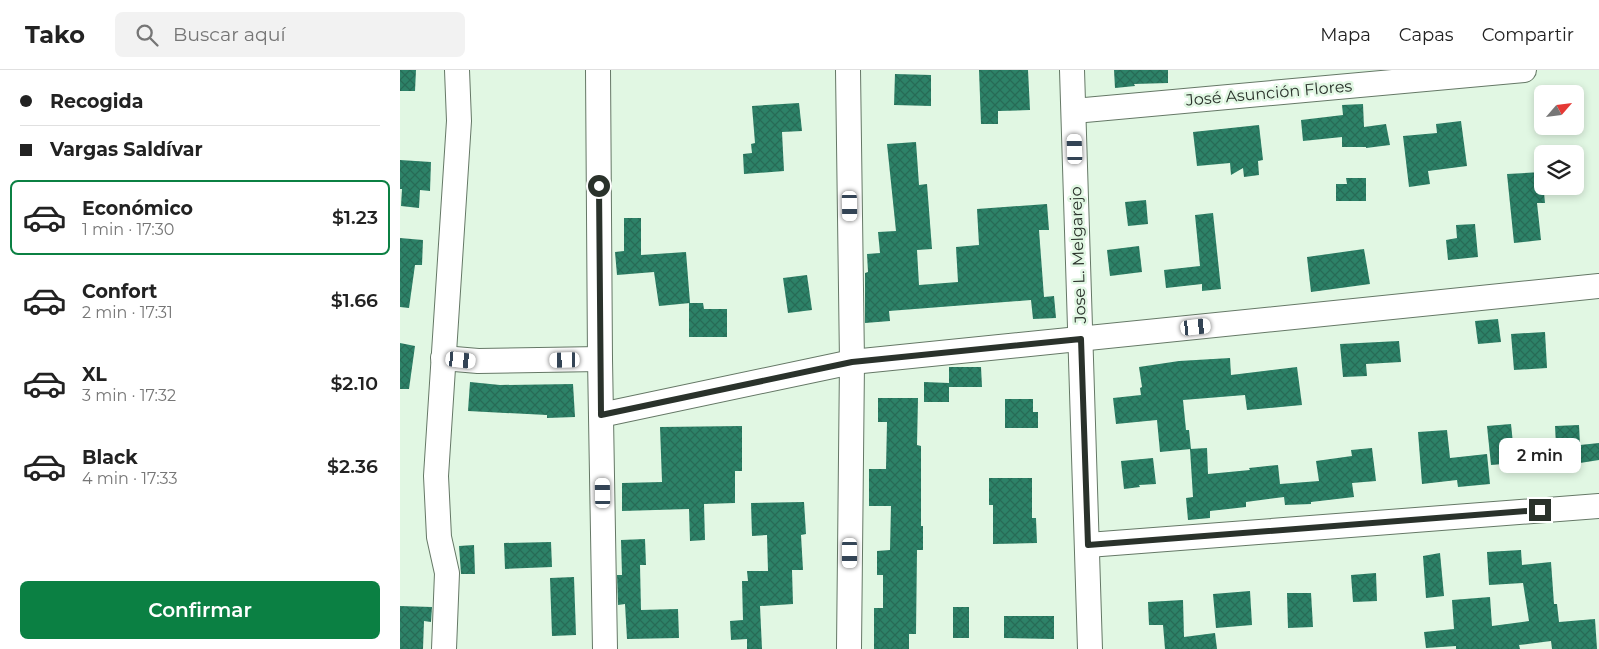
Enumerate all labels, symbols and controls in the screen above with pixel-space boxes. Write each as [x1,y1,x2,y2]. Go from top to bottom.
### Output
search box [115,12,465,57]
text: Tako [25,20,85,49]
icon: search [133,21,161,49]
text: Buscar aquí [173,23,286,46]
text: Mapa [1320,24,1371,46]
text: Capas [1399,24,1454,46]
text: Compartir [1482,24,1574,46]
street label: José Asunción Flores [1184,76,1353,110]
north arrow [1534,85,1584,135]
map controls [1534,85,1584,195]
text: Recogida [50,90,143,113]
car [1066,134,1083,164]
text: Vargas Saldívar [50,138,203,161]
button: layers [1534,145,1584,195]
route start [588,175,610,197]
street label: Jose L. Melgarejo [1066,186,1090,325]
car [842,191,857,221]
icon: car [22,195,67,240]
text: Económico [82,197,193,220]
text: $1.23 [332,206,378,229]
text: 1 min · 17:30 [82,220,174,239]
icon: car [22,278,67,323]
text: Confort [82,280,157,303]
text: $1.66 [331,289,378,312]
text: 2 min · 17:31 [82,303,173,322]
car [1180,318,1211,336]
car [445,351,476,369]
car [549,352,580,368]
icon: car [22,361,67,406]
text: XL [82,363,107,386]
text: $2.10 [330,372,378,395]
text: 3 min · 17:32 [82,386,176,405]
callout: 2 min [1499,438,1581,472]
icon: car [22,444,67,489]
text: Black [82,446,138,469]
text: 2 min [1517,446,1563,465]
text: $2.36 [327,455,378,478]
text: 4 min · 17:33 [82,469,178,488]
car [595,478,610,508]
route end [1529,499,1551,521]
car [842,538,857,568]
button: Confirmar [20,581,380,639]

